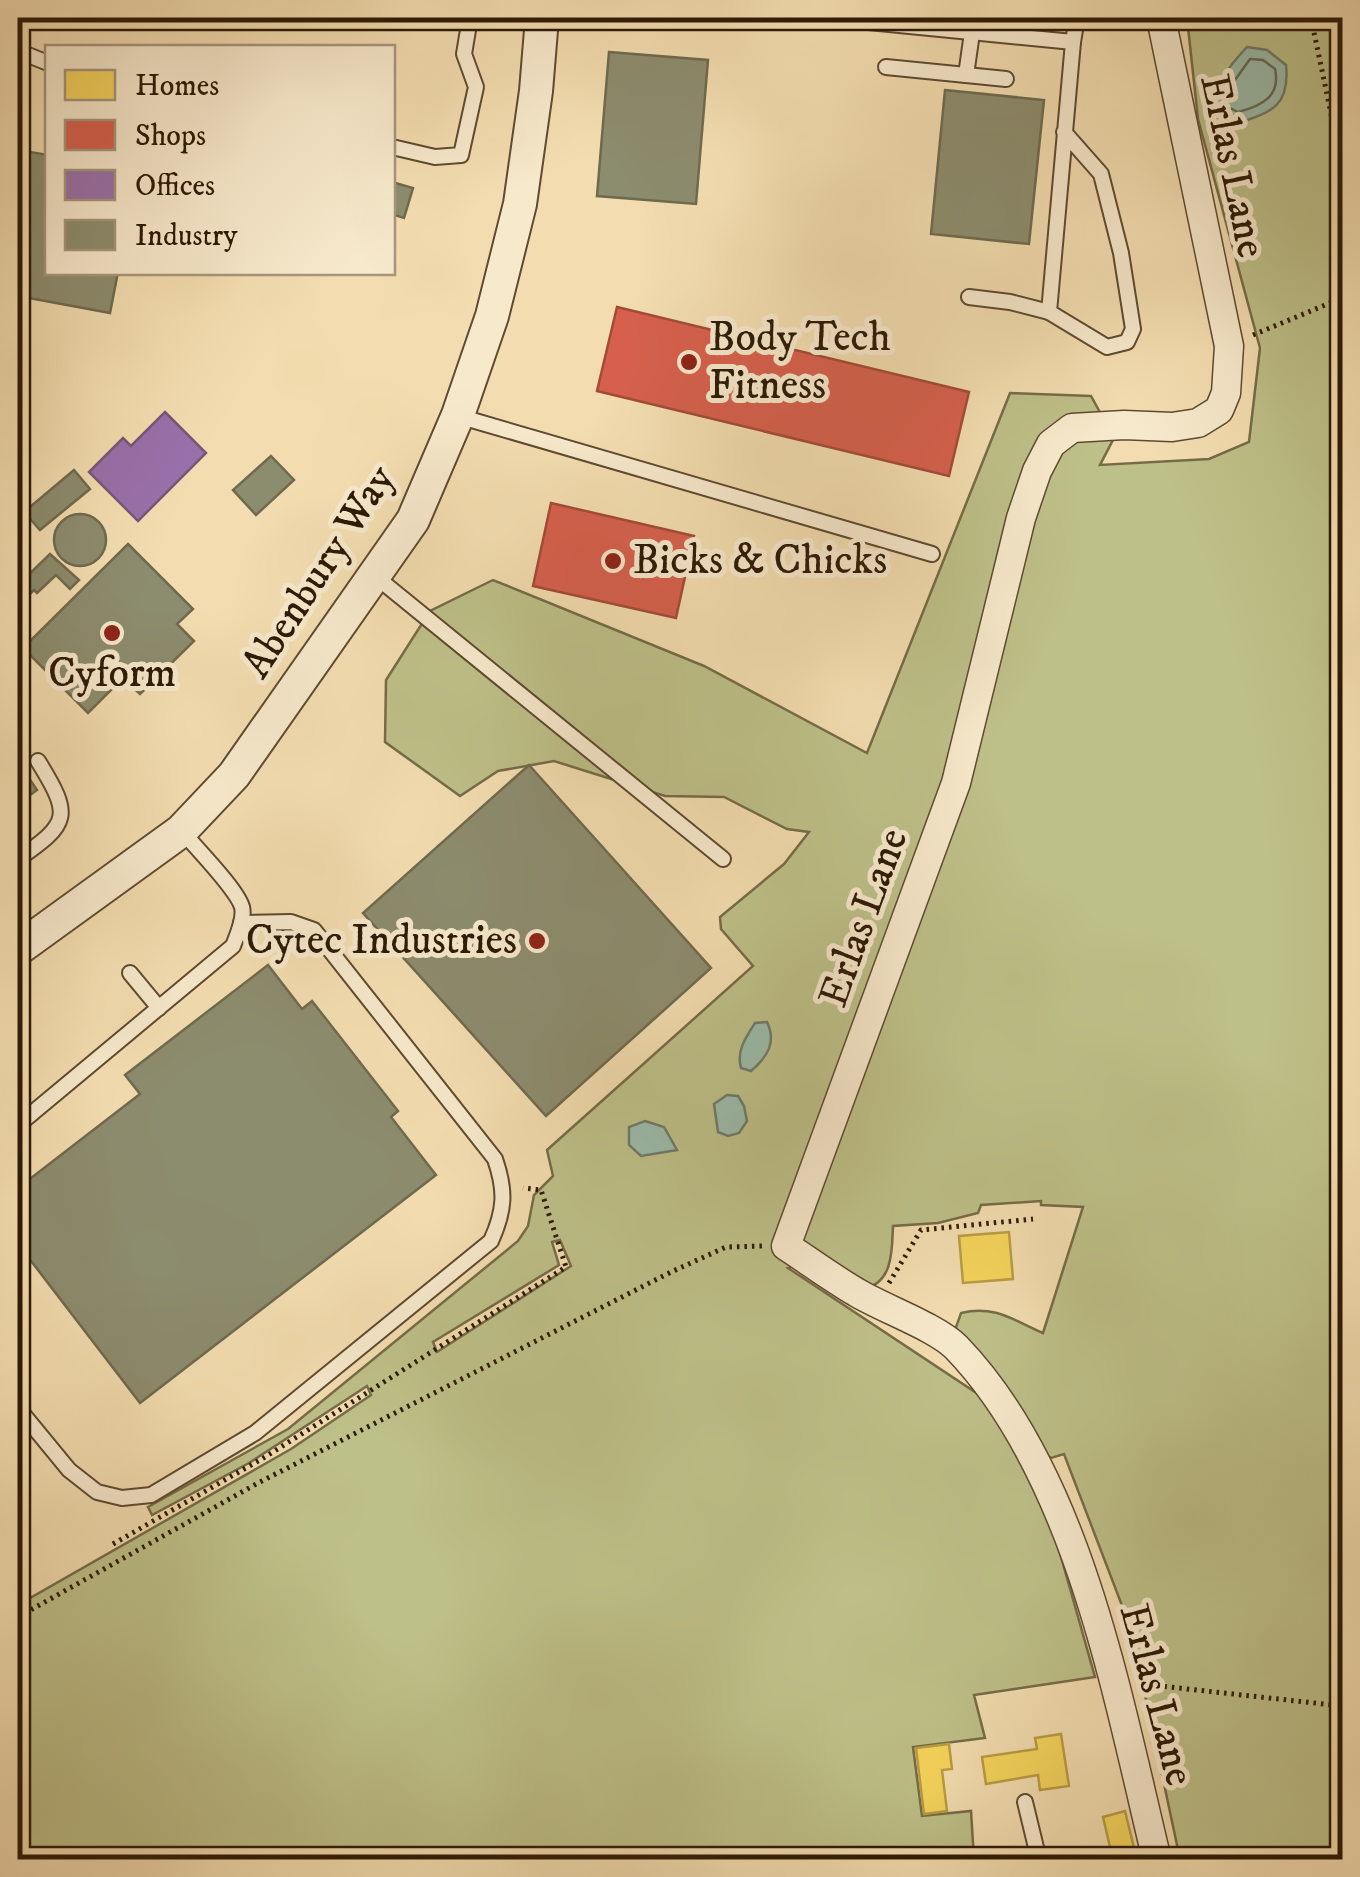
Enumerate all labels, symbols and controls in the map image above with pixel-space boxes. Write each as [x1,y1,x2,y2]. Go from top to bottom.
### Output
legend [45,45,395,275]
text: Homes [135,68,219,105]
street label: Erlas Lane [1187,70,1277,262]
text: Shops [135,118,206,155]
text: Offices [135,168,215,205]
text: Industry [135,218,238,255]
place label: Body Tech Fitness [709,312,891,412]
marker: Body Tech Fitness [678,351,700,373]
street label: Abenbury Way [231,455,408,688]
place label: Bicks & Chicks [633,535,887,587]
marker: Bicks & Chicks [602,550,624,572]
marker: Cyform [101,622,123,644]
place label: Cyform [48,648,176,700]
street label: Erlas Lane [808,822,920,1014]
place label: Cytec Industries [246,915,517,967]
marker: Cytec Industries [526,930,548,952]
street label: Erlas Lane [1107,1598,1205,1792]

